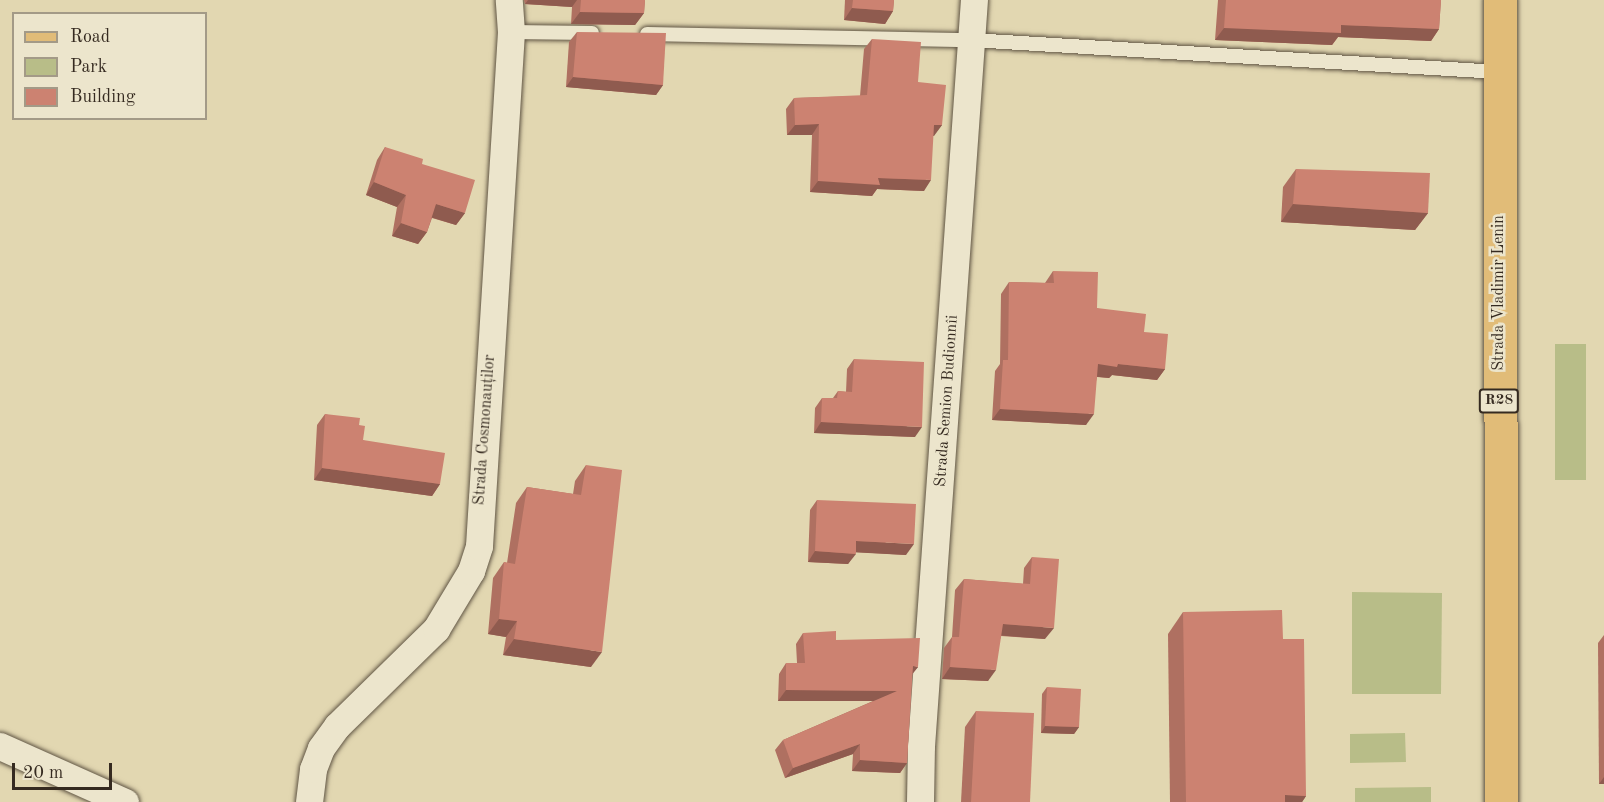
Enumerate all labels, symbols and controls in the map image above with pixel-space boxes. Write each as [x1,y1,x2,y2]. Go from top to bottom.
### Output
legend [12,12,207,120]
text: Road [70,28,110,46]
text: Park [70,58,107,76]
text: Building [70,88,135,106]
street label: Strada Vladimir Lenin [1489,215,1509,371]
street label: Strada Semion Budionnîi [931,314,963,488]
street label: Strada Cosmonauților [470,354,500,506]
road number: R28 [1478,389,1520,413]
scale bar [15,751,116,789]
text: 20 m [23,764,63,782]

